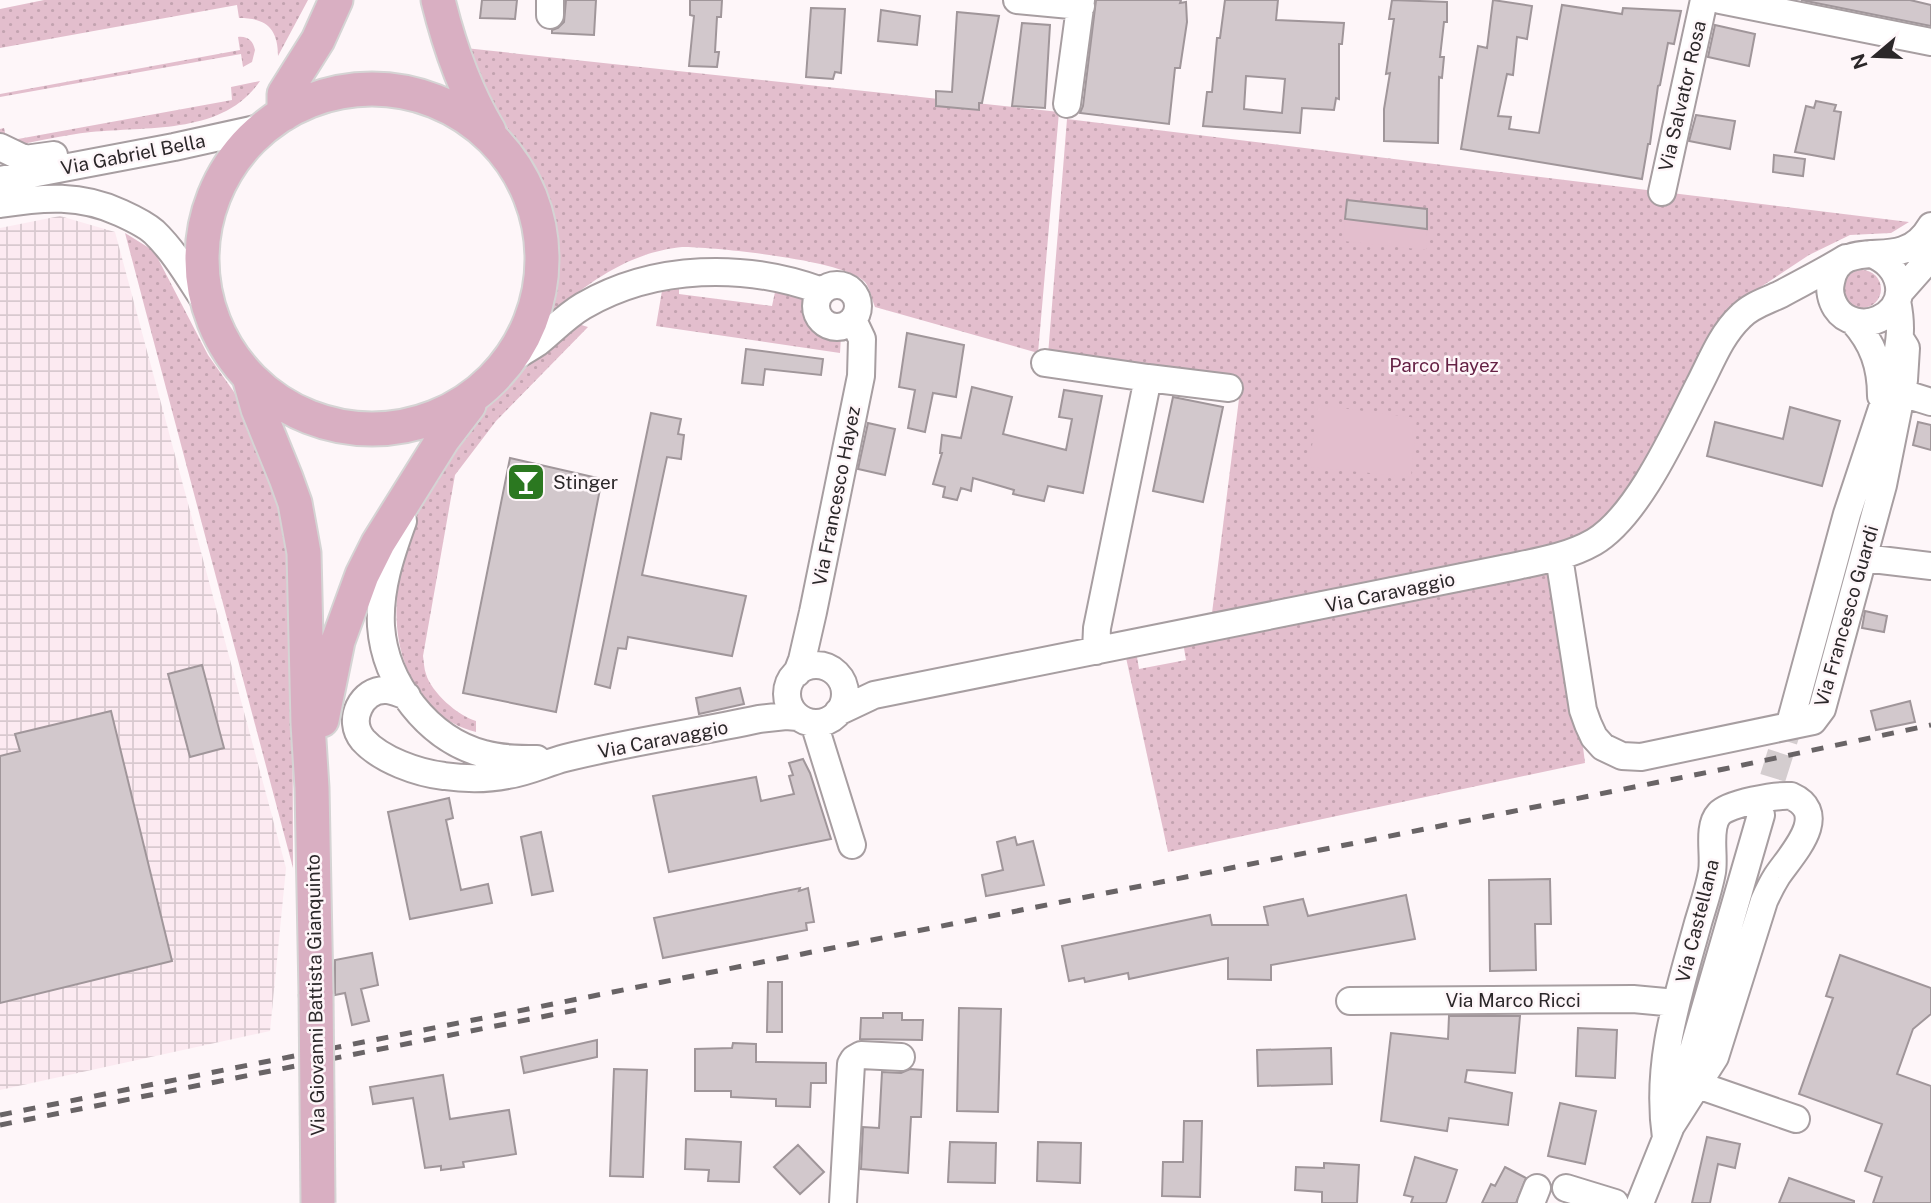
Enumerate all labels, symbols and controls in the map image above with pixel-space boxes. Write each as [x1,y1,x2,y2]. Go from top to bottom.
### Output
street label: Via Salvator Rosa [1654,19,1710,173]
north arrow [1840,21,1910,91]
text: N [1846,51,1872,72]
street label: Via Gabriel Bella [59,129,207,179]
park label: Parco Hayez [1389,354,1499,376]
street label: Via Francesco Hayez [808,404,864,588]
bar icon: Stinger [505,461,547,503]
place label: Stinger [553,471,618,493]
street label: Via Francesco Guardi [1810,523,1882,709]
street label: Via Caravaggio [1323,568,1457,616]
street label: Via Caravaggio [596,716,730,762]
street label: Via Giovanni Battista Gianquinto [302,854,328,1136]
street label: Via Castellana [1671,857,1723,985]
street label: Via Marco Ricci [1445,989,1581,1011]

